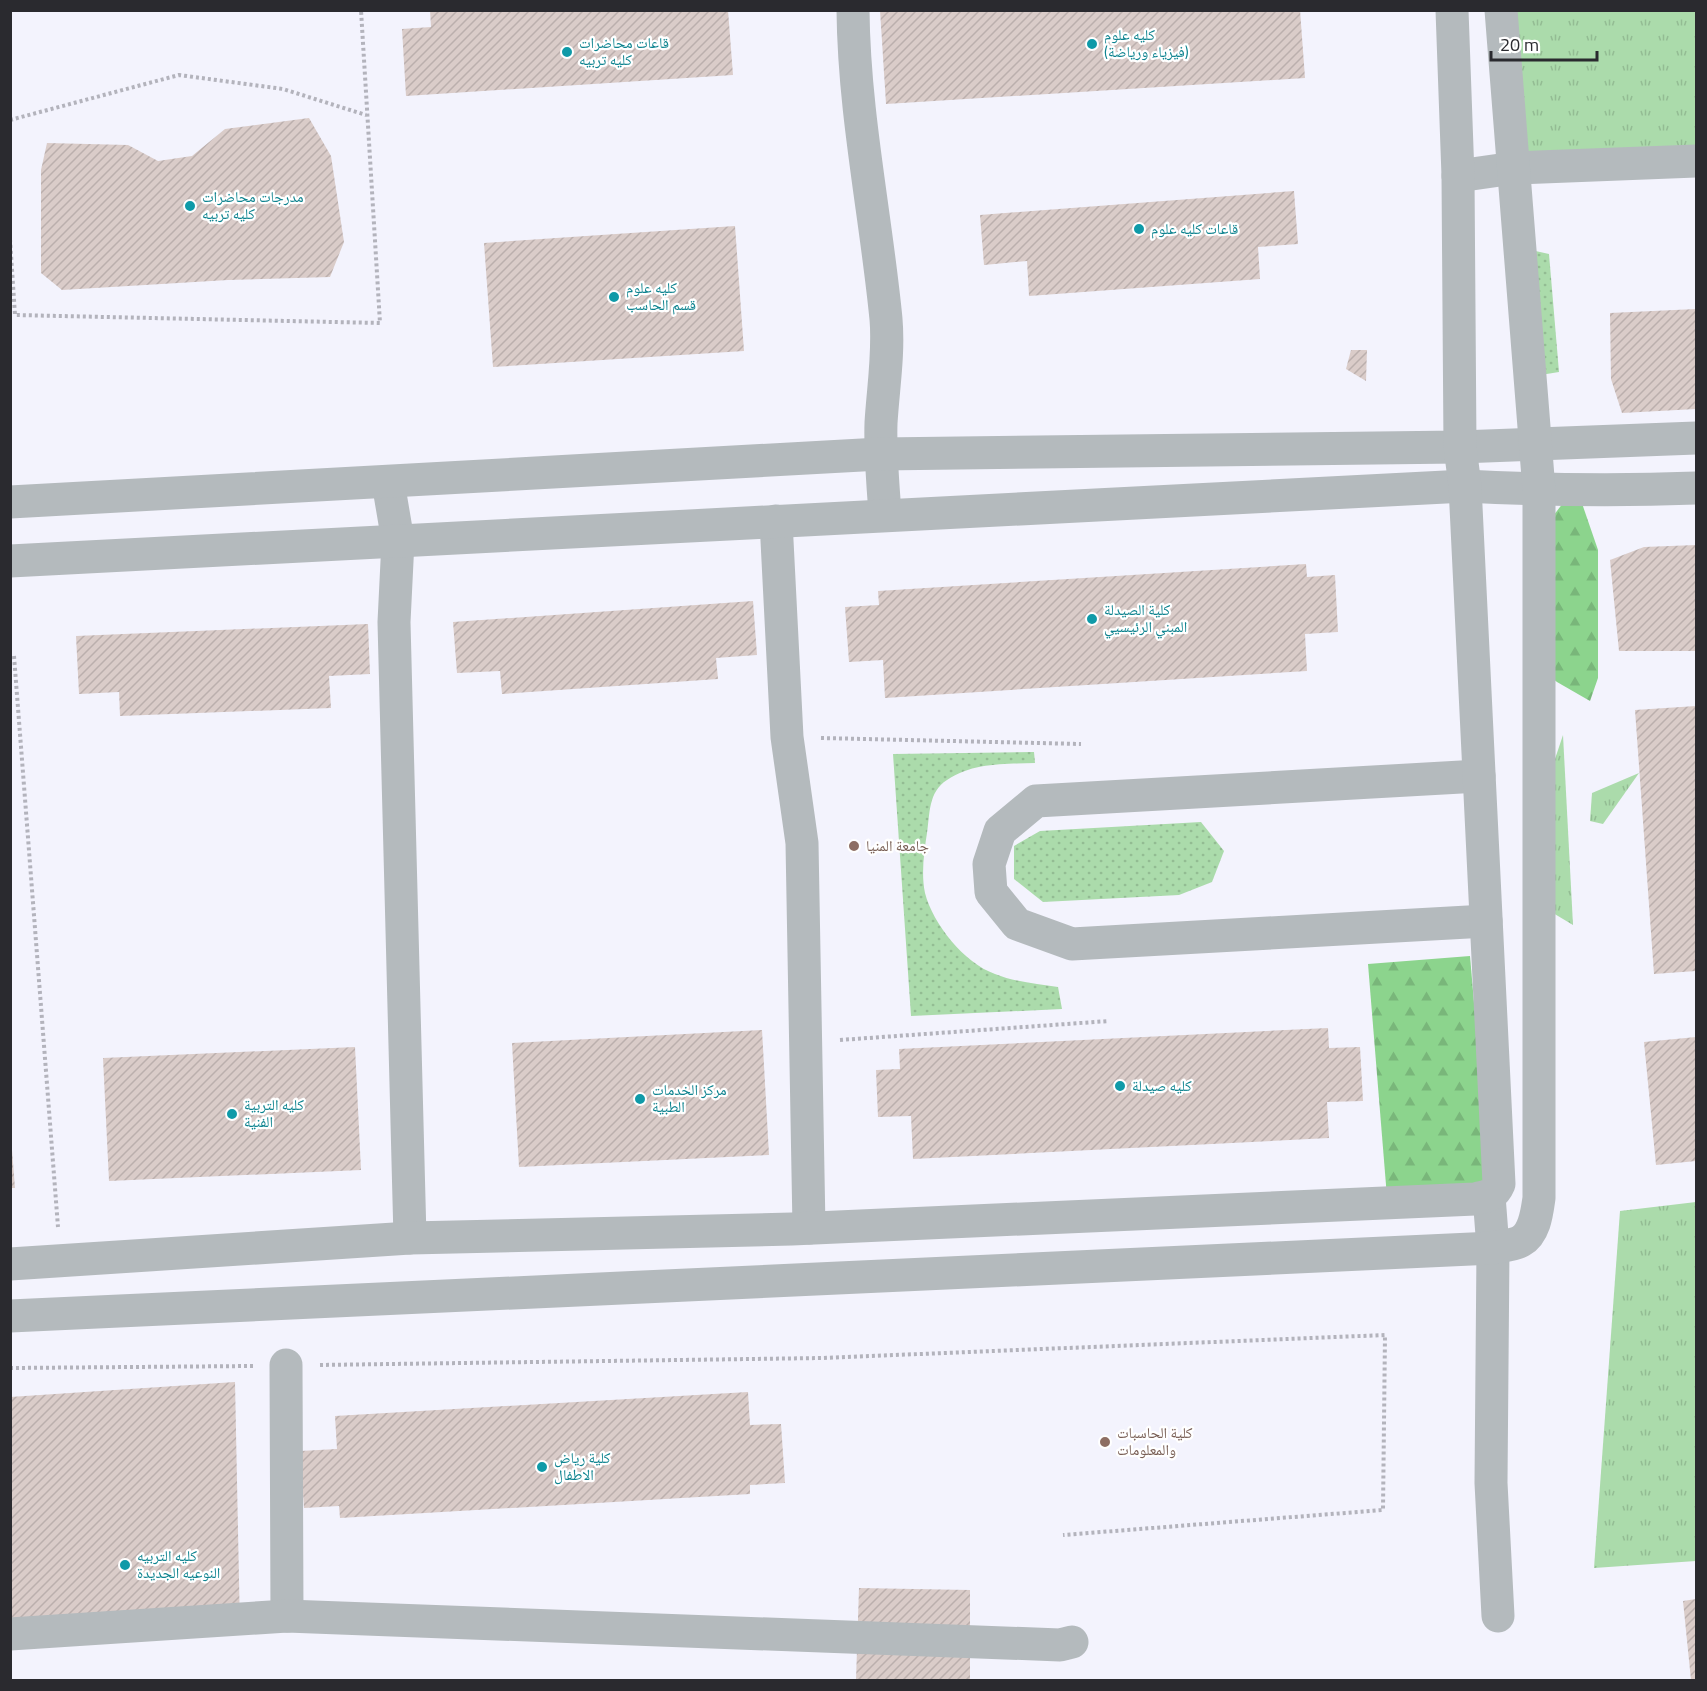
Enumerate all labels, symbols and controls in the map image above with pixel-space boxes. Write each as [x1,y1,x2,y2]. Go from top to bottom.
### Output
place label: كليه علوم (فيزياء ورياضة) [1104,23,1189,63]
scale bar [1491,24,1598,62]
place label: قاعات محاضرات كليه تربيه [579,31,669,71]
text: 20 m [1500,31,1539,58]
marker: كليه علوم (فيزياء ورياضة) [1085,37,1099,51]
marker: قاعات محاضرات كليه تربيه [560,45,574,59]
place label: مدرجات محاضرات كليه تربيه [202,185,304,225]
marker: مدرجات محاضرات كليه تربيه [183,199,197,213]
place label: قاعات كليه علوم [1151,217,1238,240]
marker: قاعات كليه علوم [1132,222,1146,236]
place label: كليه علوم قسم الحاسب [626,276,696,316]
marker: كليه علوم قسم الحاسب [607,290,621,304]
place label: كلية الصيدلة المبني الرئيسيي [1104,598,1187,639]
marker: كلية الصيدلة المبني الرئيسيي [1085,612,1099,626]
place label: جامعة المنيا [866,834,929,857]
marker: جامعة المنيا [847,839,861,853]
place label: كليه صيدلة [1132,1074,1192,1097]
place label: مركز الخدمات الطبية [652,1078,727,1118]
marker: كليه صيدلة [1113,1079,1127,1093]
marker: مركز الخدمات الطبية [633,1092,647,1106]
place label: كليه التربية الفنية [244,1093,304,1133]
marker: كليه التربية الفنية [225,1107,239,1121]
place label: كلية الحاسبات والمعلومات [1117,1421,1193,1461]
marker: كلية الحاسبات والمعلومات [1098,1435,1112,1449]
place label: كلية رياض الاطفال [554,1446,611,1486]
marker: كلية رياض الاطفال [535,1460,549,1474]
place label: كليه التربيه النوعيه الجديدة [137,1544,220,1584]
marker: كليه التربيه النوعيه الجديدة [118,1558,132,1572]

